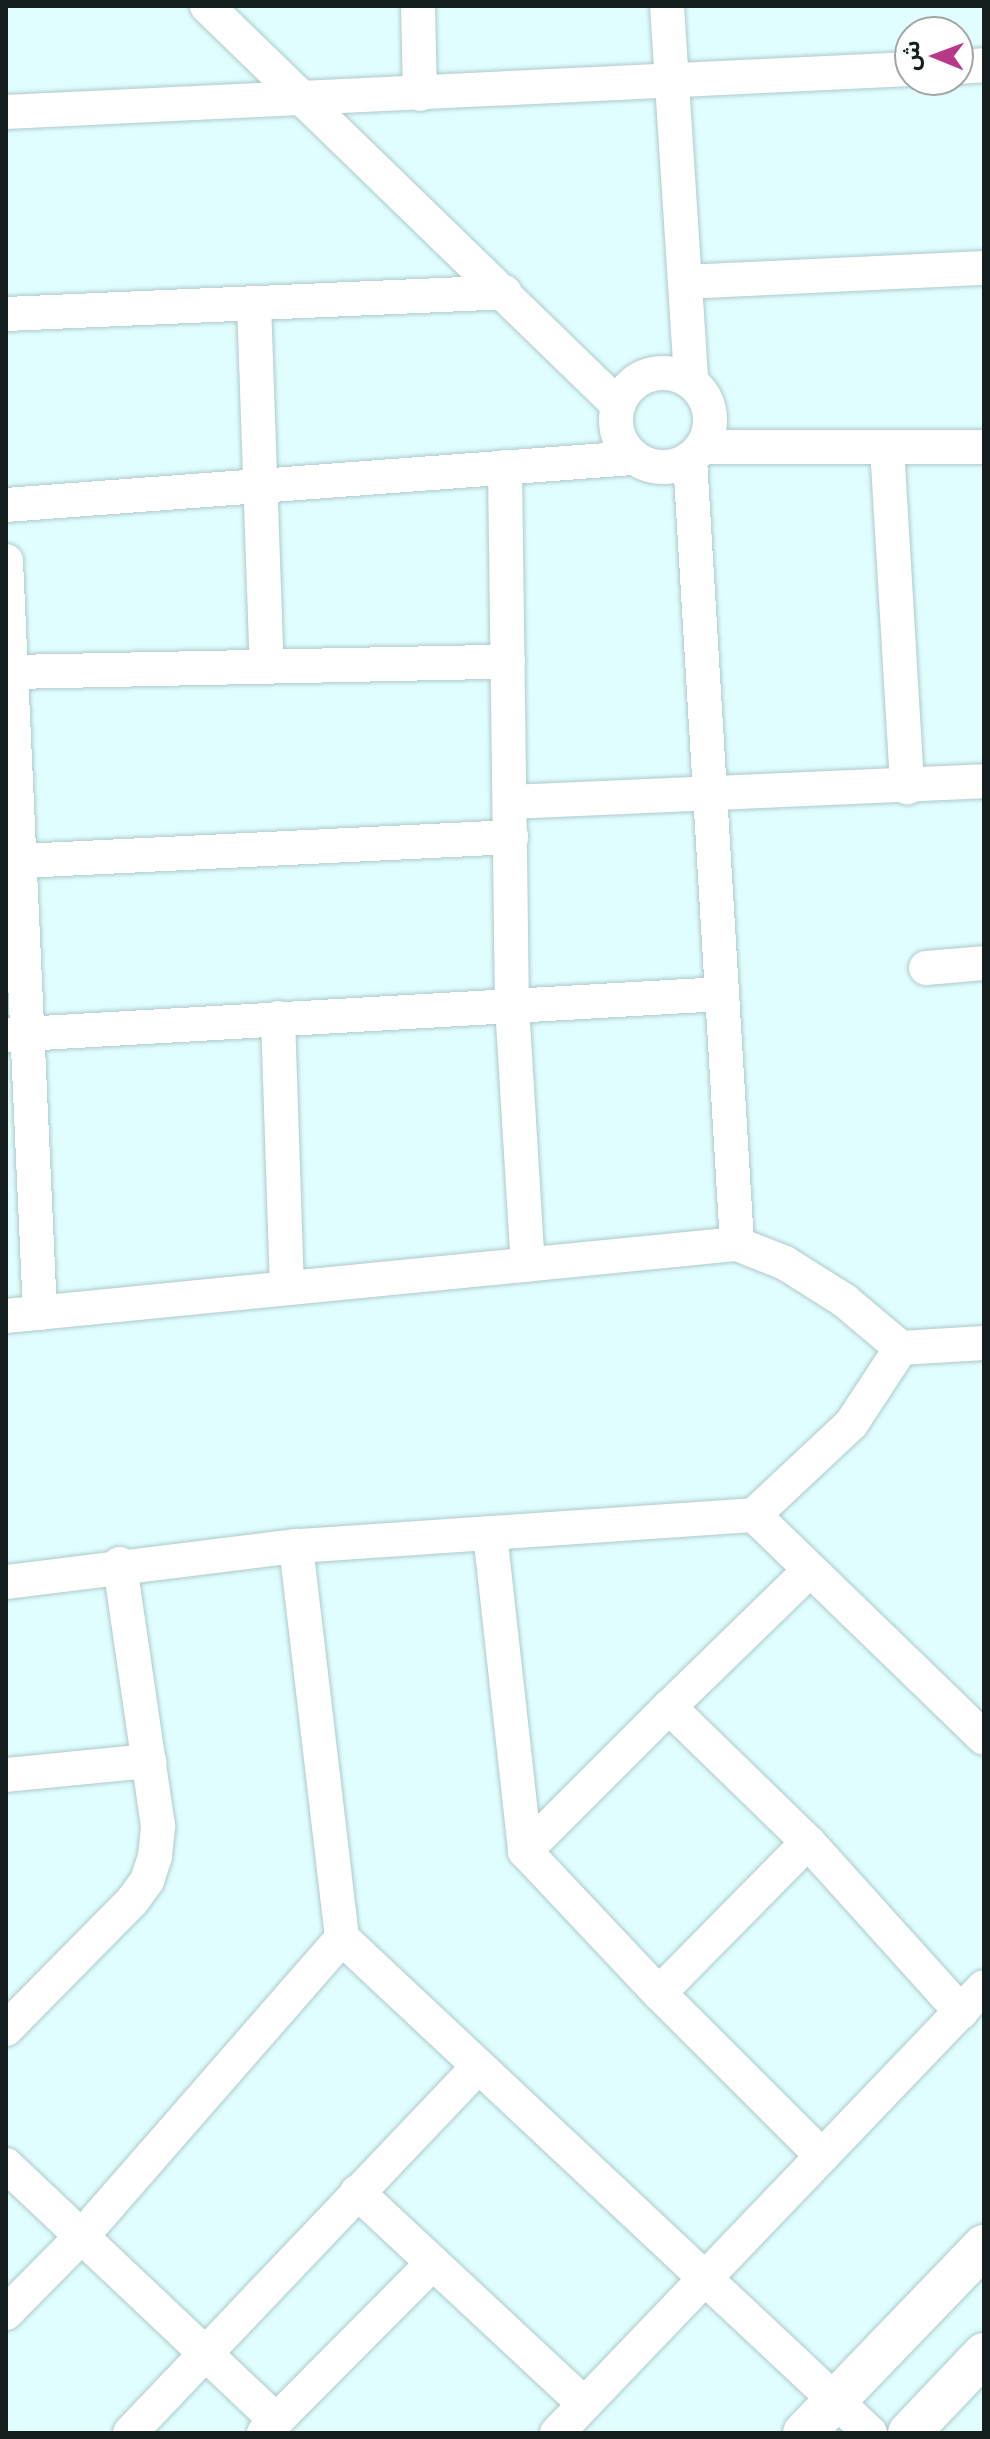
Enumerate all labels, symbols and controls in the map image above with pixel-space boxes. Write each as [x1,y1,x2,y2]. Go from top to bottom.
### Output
north arrow [894,16,974,96]
text: ش [899,40,924,71]

